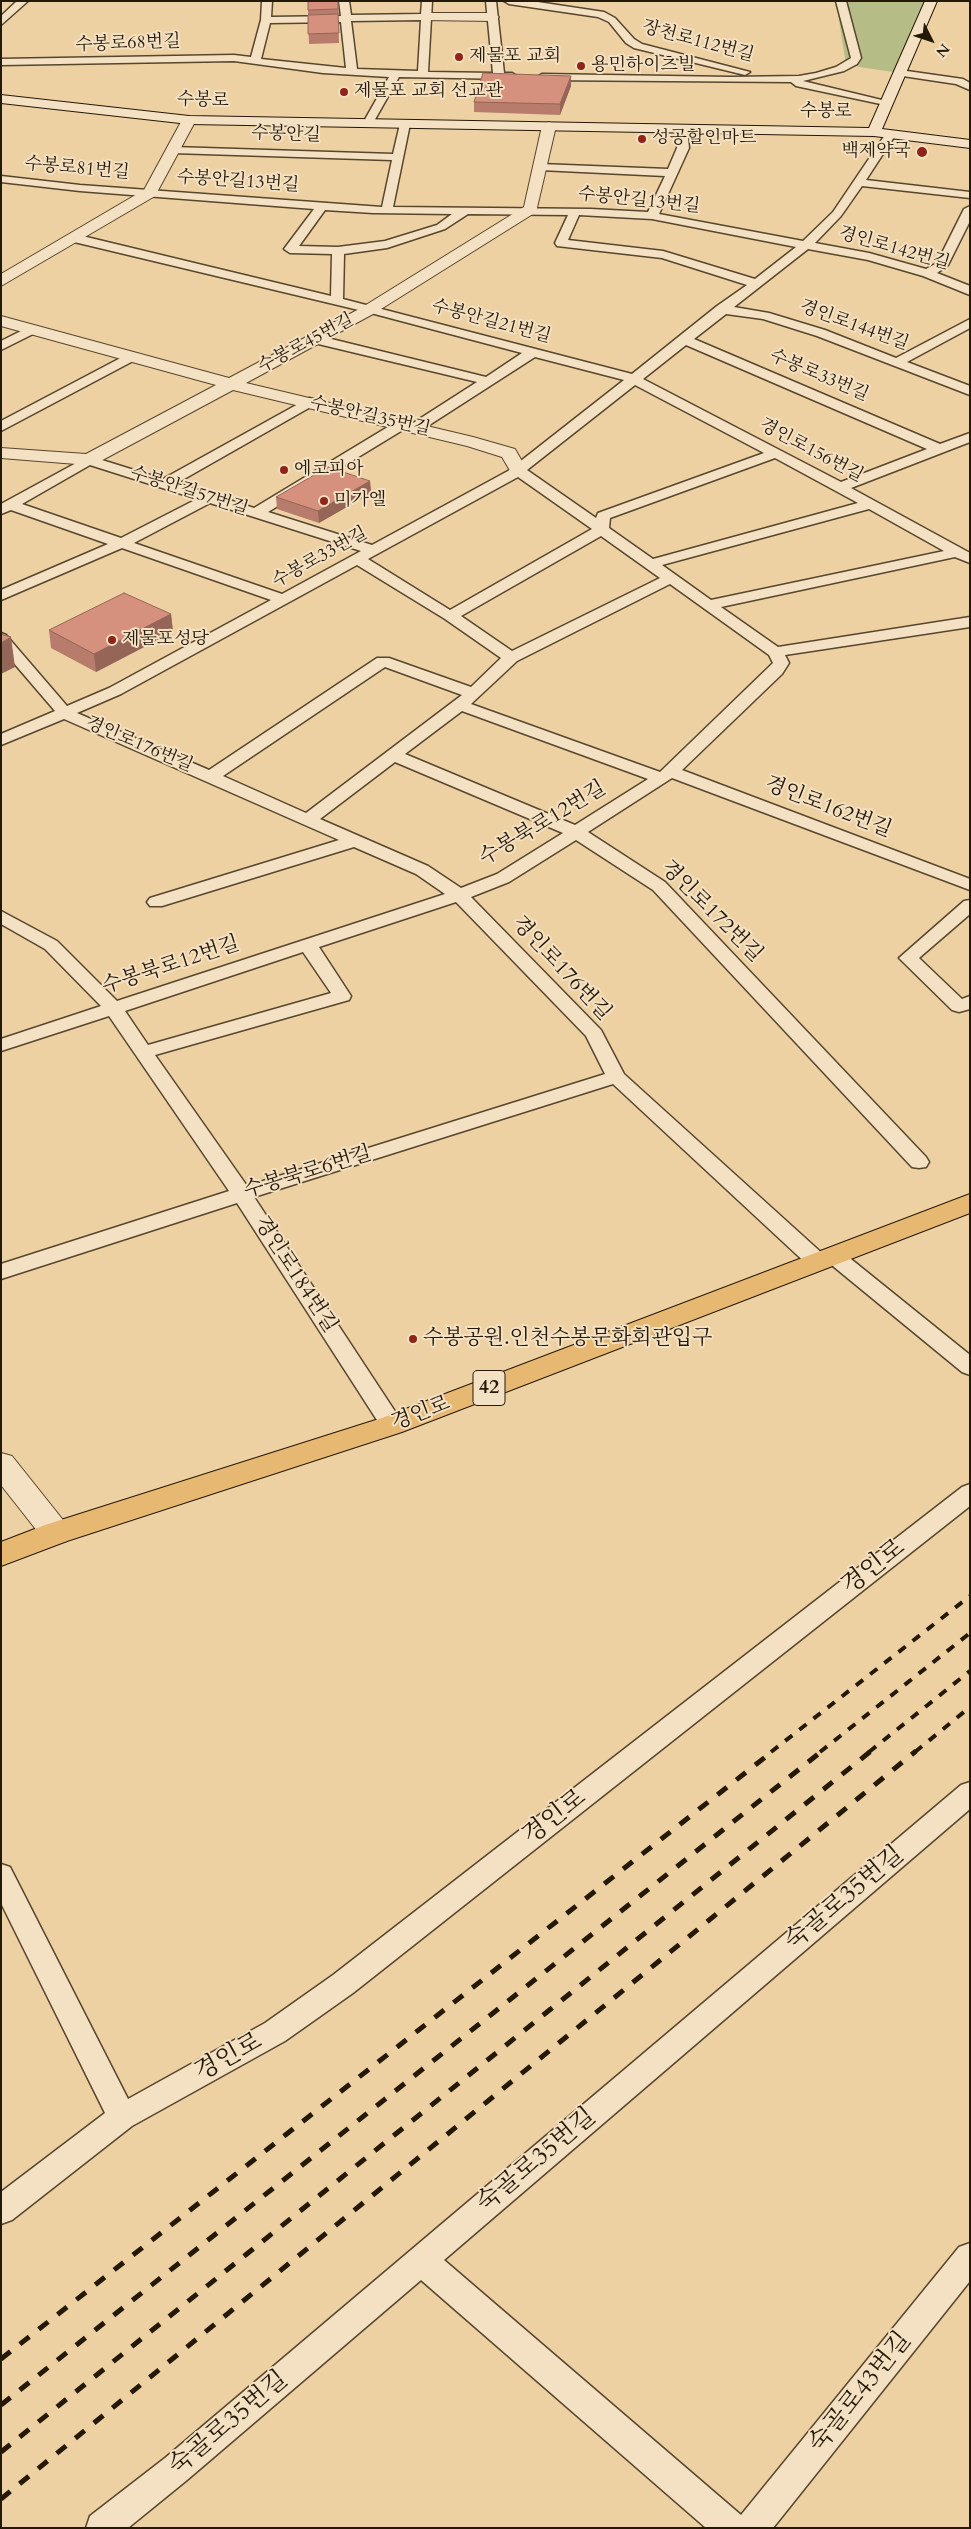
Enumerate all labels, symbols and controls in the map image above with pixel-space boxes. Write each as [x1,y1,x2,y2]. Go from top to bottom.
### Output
north arrow [906,15,956,65]
street label: 장천로112번길 [640,17,756,67]
street label: 수봉로68번길 [75,31,181,57]
text: N [932,39,954,61]
place label: 제물포 교회 [469,46,561,68]
marker: 제물포 교회 [453,51,465,63]
place label: 용민하이츠빌 [591,55,695,77]
marker: 용민하이츠빌 [575,60,587,72]
place label: 제물포 교회 선교관 [354,81,503,103]
marker: 제물포 교회 선교관 [338,86,350,98]
street label: 수봉로 [177,89,229,113]
street label: 수봉로 [800,101,852,123]
street label: 수봉안길 [251,123,321,147]
place label: 성공할인마트 [652,128,756,150]
marker: 성공할인마트 [636,133,648,145]
place label: 백제약국 [841,141,911,163]
marker: 백제약국 [915,145,929,159]
street label: 수봉로81번길 [24,154,130,184]
street label: 수봉안길13번길 [176,167,300,197]
street label: 수봉안길13번길 [577,184,701,218]
street label: 경인로142번길 [836,223,952,275]
street label: 수봉안길21번길 [429,296,553,348]
street label: 경인로144번길 [796,296,912,356]
street label: 수봉로45번길 [254,310,358,378]
street label: 수봉로33번길 [766,345,872,407]
street label: 수봉안길35번길 [308,393,432,441]
street label: 경인로156번길 [755,415,867,487]
place label: 에코피아 [294,459,364,481]
street label: 수봉안길57번길 [127,463,251,521]
marker: 에코피아 [278,464,290,476]
place label: 미가엘 [334,490,386,512]
marker: 미가엘 [318,495,330,507]
street label: 수봉로33번길 [269,523,371,593]
place label: 제물포성당 [122,629,209,651]
marker: 제물포성당 [106,634,118,646]
street label: 경인로176번길 [82,713,196,777]
street label: 경인로162번길 [761,772,895,844]
street label: 수봉북로12번길 [475,776,611,872]
street label: 경인로172번길 [655,856,767,968]
street label: 경인로176번길 [506,912,616,1026]
street label: 수봉북로12번길 [99,932,243,1000]
street label: 수봉북로6번길 [241,1142,375,1204]
street label: 경인로184번길 [248,1212,342,1338]
place label: 수봉공원.인천수봉문화회관입구 [423,1326,712,1352]
marker: 수봉공원.인천수봉문화회관입구 [407,1333,419,1345]
road number: 42 [473,1370,505,1406]
street label: 경인로 [388,1391,454,1437]
street label: 경인로 [836,1534,912,1602]
street label: 경인로 [517,1784,593,1852]
street label: 숙골로35번길 [779,1840,911,1958]
street label: 경인로 [190,2027,268,2089]
street label: 숙골로35번길 [471,2102,603,2220]
street label: 숙골로43번길 [803,2327,919,2459]
street label: 숙골로35번길 [163,2365,295,2483]

